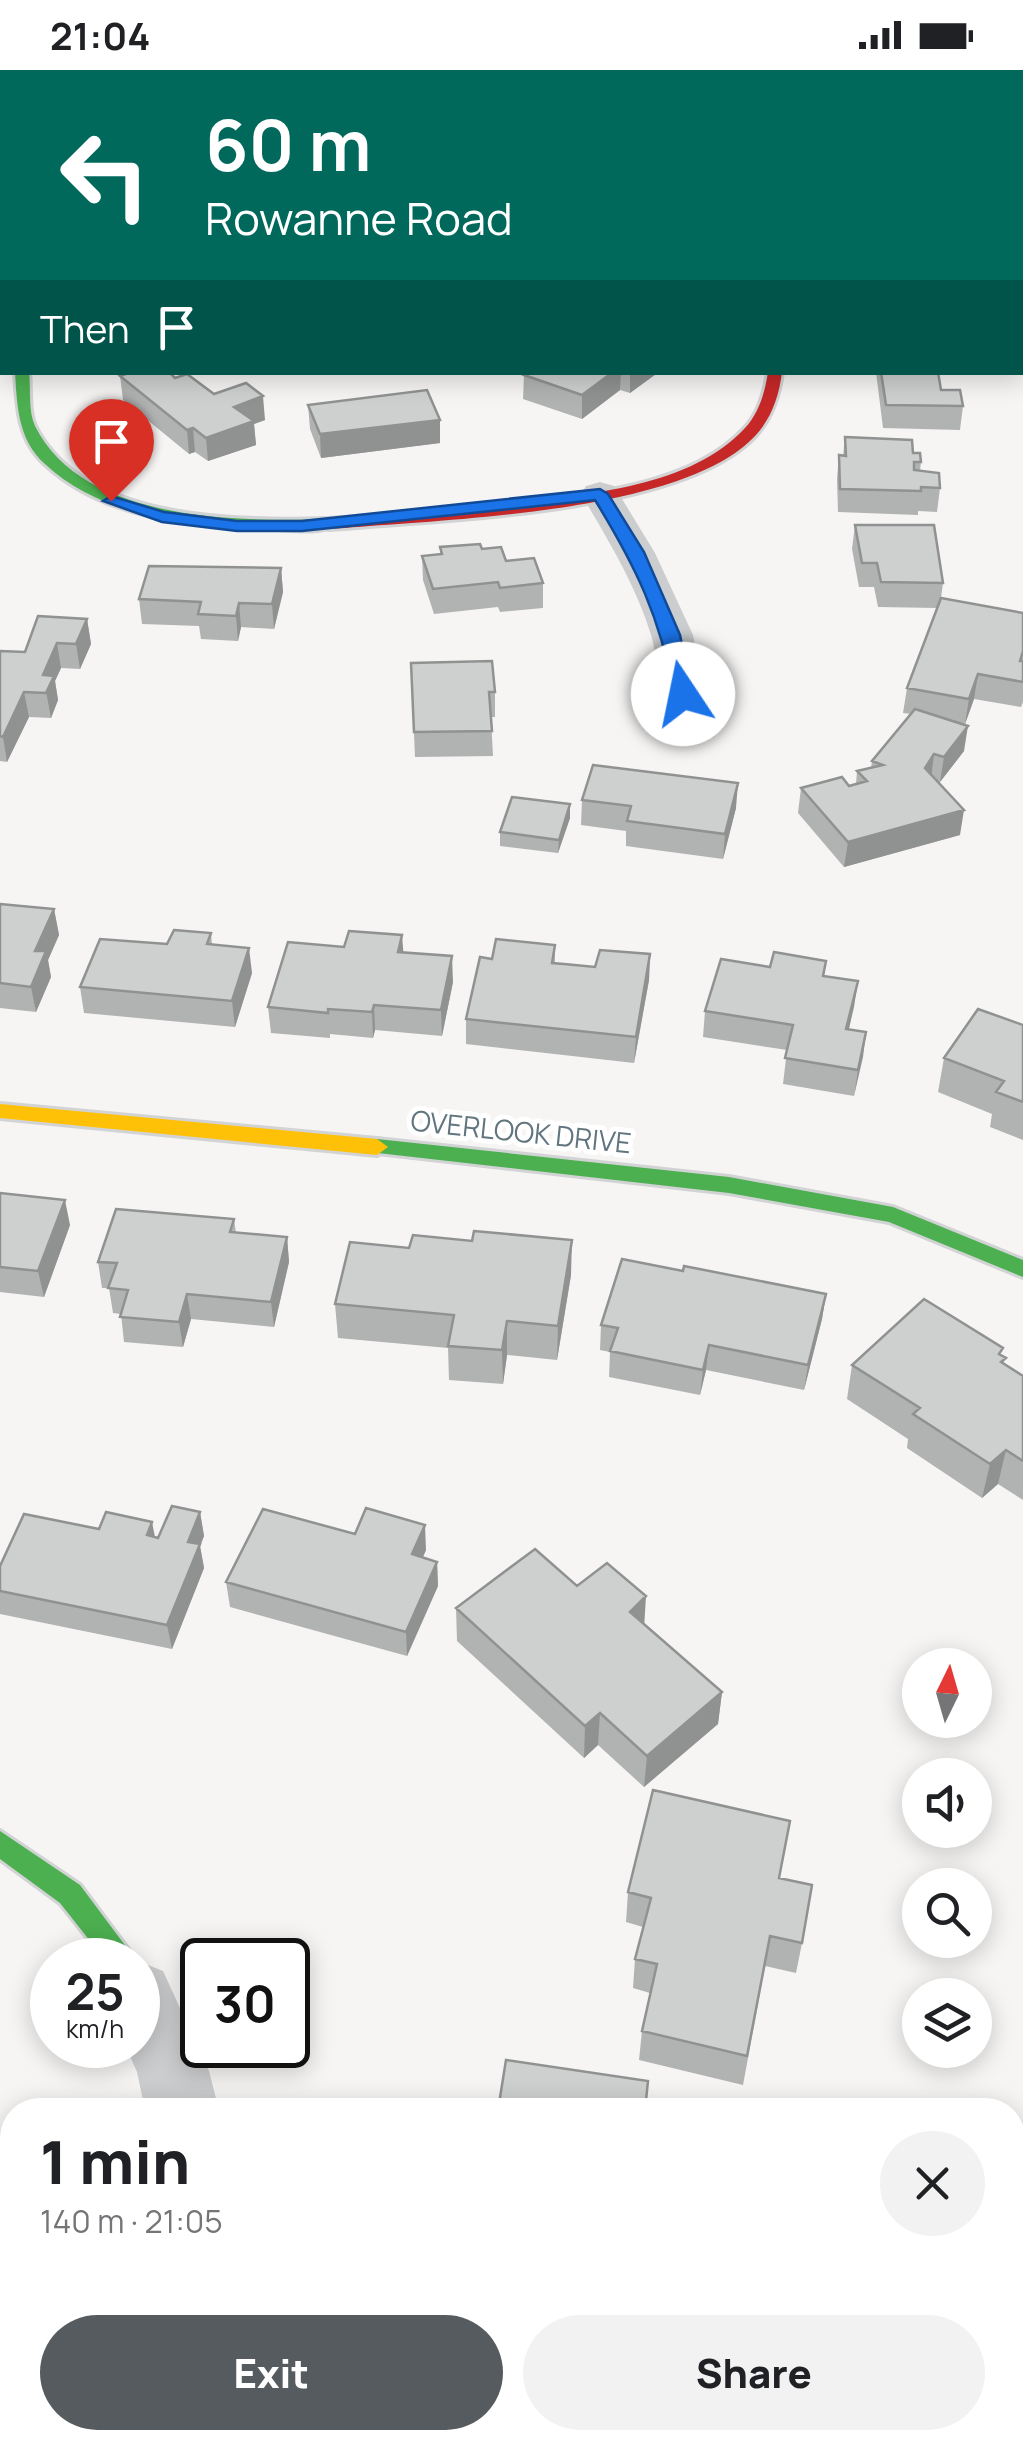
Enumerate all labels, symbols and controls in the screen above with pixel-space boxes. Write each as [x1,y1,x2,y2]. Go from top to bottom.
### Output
text: 21:04 [50,9,150,61]
text: 60 m [205,96,372,192]
icon: left [40,110,170,240]
text: Rowanne Road [205,187,513,249]
icon: arrive [149,300,204,355]
text: Then [40,302,129,354]
pin [69,399,154,502]
icon: arrive [84,414,139,469]
position arrow [631,642,735,746]
street label: OVERLOOK DRIVE [409,1101,633,1161]
north arrow [902,1648,992,1738]
map controls [902,1648,992,2068]
button: sound [902,1758,992,1848]
button: search [902,1868,992,1958]
speed limit sign: 30 [180,1938,310,2068]
text: 25 [65,1957,125,2025]
button: layers [902,1978,992,2068]
text: km/h [66,2011,124,2046]
text: 1 min [40,2120,190,2202]
button: close [880,2131,985,2236]
text: 140 m · 21:05 [40,2199,223,2243]
button: Exit [40,2315,503,2430]
button: Share [523,2315,985,2430]

